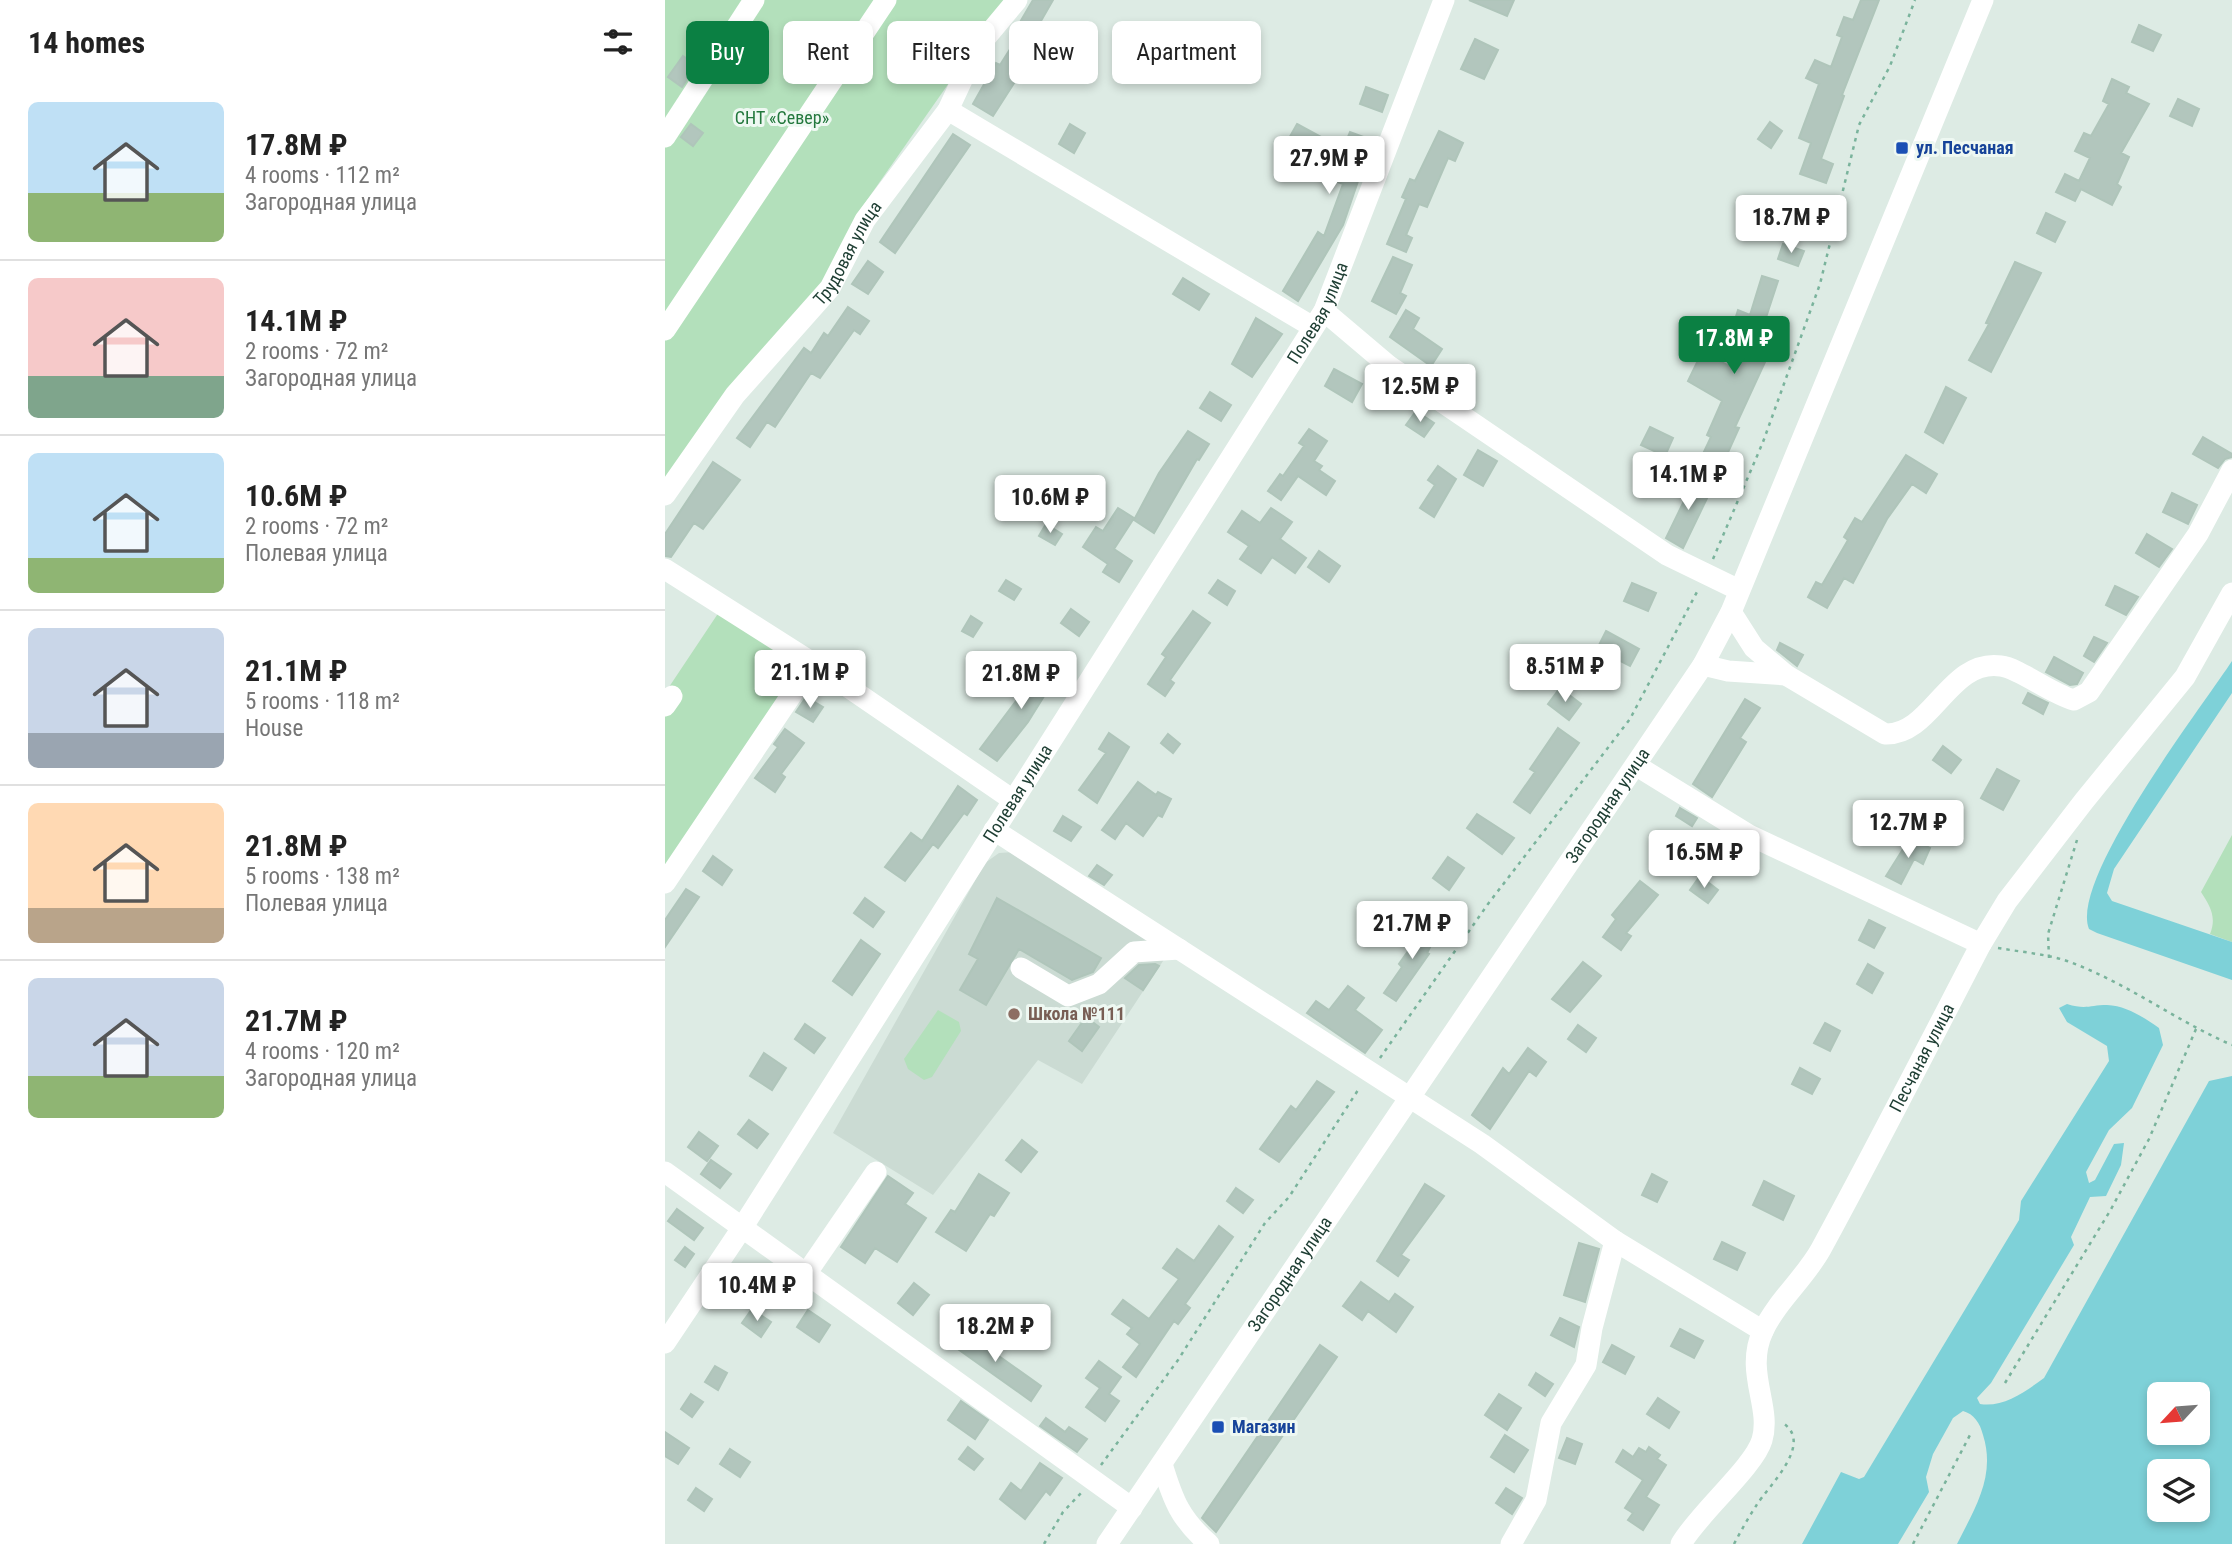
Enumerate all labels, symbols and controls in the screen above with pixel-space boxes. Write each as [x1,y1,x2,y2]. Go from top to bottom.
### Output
chip: Buy [686,21,769,84]
chip: Rent [783,21,873,84]
chip: Filters [887,21,995,84]
chip: New [1009,21,1098,84]
chip: Apartment [1112,21,1261,84]
icon: filters [599,23,637,61]
text: 14 homes [28,25,145,60]
park label: СНТ «Север» [735,107,829,128]
text: 17.8M ₽ [245,127,348,162]
icon: home [84,130,168,214]
pin: 27.9M ₽ [1264,136,1394,196]
place label: ул. Песчаная [1916,137,2014,158]
marker: ул. Песчаная [1894,140,1910,156]
text: 27.9M ₽ [1290,145,1368,172]
text: 4 rooms · 112 m² [245,162,400,189]
text: Загородная улица [245,189,417,216]
pin: 18.7M ₽ [1726,196,1856,255]
street label: Трудовая улица [809,197,886,309]
text: 18.7M ₽ [1752,204,1830,231]
street label: Полевая улица [1282,259,1352,367]
text: 14.1M ₽ [245,303,348,338]
icon: home [84,306,168,390]
pin: 17.8M ₽ [1669,316,1799,376]
text: 17.8M ₽ [1695,325,1773,352]
text: 2 rooms · 72 m² [245,338,388,365]
pin: 12.5M ₽ [1355,364,1485,424]
text: Загородная улица [245,365,417,392]
text: 12.5M ₽ [1381,373,1459,400]
pin: 14.1M ₽ [1623,452,1753,512]
text: 14.1M ₽ [1649,461,1727,488]
pin: 10.6M ₽ [985,476,1115,535]
text: 10.6M ₽ [245,478,348,513]
icon: home [84,481,168,565]
text: 10.6M ₽ [1011,484,1089,511]
text: 2 rooms · 72 m² [245,513,388,540]
text: Полевая улица [245,540,388,567]
pin: 8.51M ₽ [1500,644,1630,704]
pin: 21.1M ₽ [745,650,875,710]
pin: 21.8M ₽ [956,652,1086,711]
text: 21.1M ₽ [245,653,348,688]
text: 8.51M ₽ [1526,653,1604,680]
icon: home [84,656,168,740]
text: 21.1M ₽ [771,659,849,686]
text: 21.8M ₽ [982,660,1060,687]
text: 5 rooms · 118 m² [245,688,400,715]
text: House [245,715,303,742]
street label: Полевая улица [979,740,1056,846]
street label: Загородная улица [1561,744,1654,867]
pin: 12.7M ₽ [1843,800,1973,860]
text: 12.7M ₽ [1869,809,1947,836]
text: 21.8M ₽ [245,828,348,863]
pin: 16.5M ₽ [1639,830,1769,890]
icon: home [84,831,168,915]
text: 16.5M ₽ [1665,839,1743,866]
text: 5 rooms · 138 m² [245,863,400,890]
text: Полевая улица [245,890,388,917]
pin: 21.7M ₽ [1347,902,1477,961]
text: 21.7M ₽ [1373,910,1451,937]
street label: Песчаная улица [1885,1000,1958,1115]
text: 21.7M ₽ [245,1003,348,1038]
place label: Школа №111 [1028,1003,1125,1024]
icon: home [84,1006,168,1090]
marker: Школа №111 [1006,1006,1022,1022]
text: 4 rooms · 120 m² [245,1038,400,1065]
text: Загородная улица [245,1065,417,1092]
street label: Загородная улица [1243,1212,1336,1336]
pin: 10.4M ₽ [692,1264,822,1323]
text: 10.4M ₽ [718,1272,796,1299]
pin: 18.2M ₽ [930,1304,1060,1364]
text: 18.2M ₽ [956,1313,1034,1340]
north arrow [2147,1382,2210,1446]
map controls [2147,1382,2210,1522]
place label: Магазин [1232,1416,1295,1437]
marker: Магазин [1210,1419,1226,1435]
button: layers [2147,1459,2210,1522]

